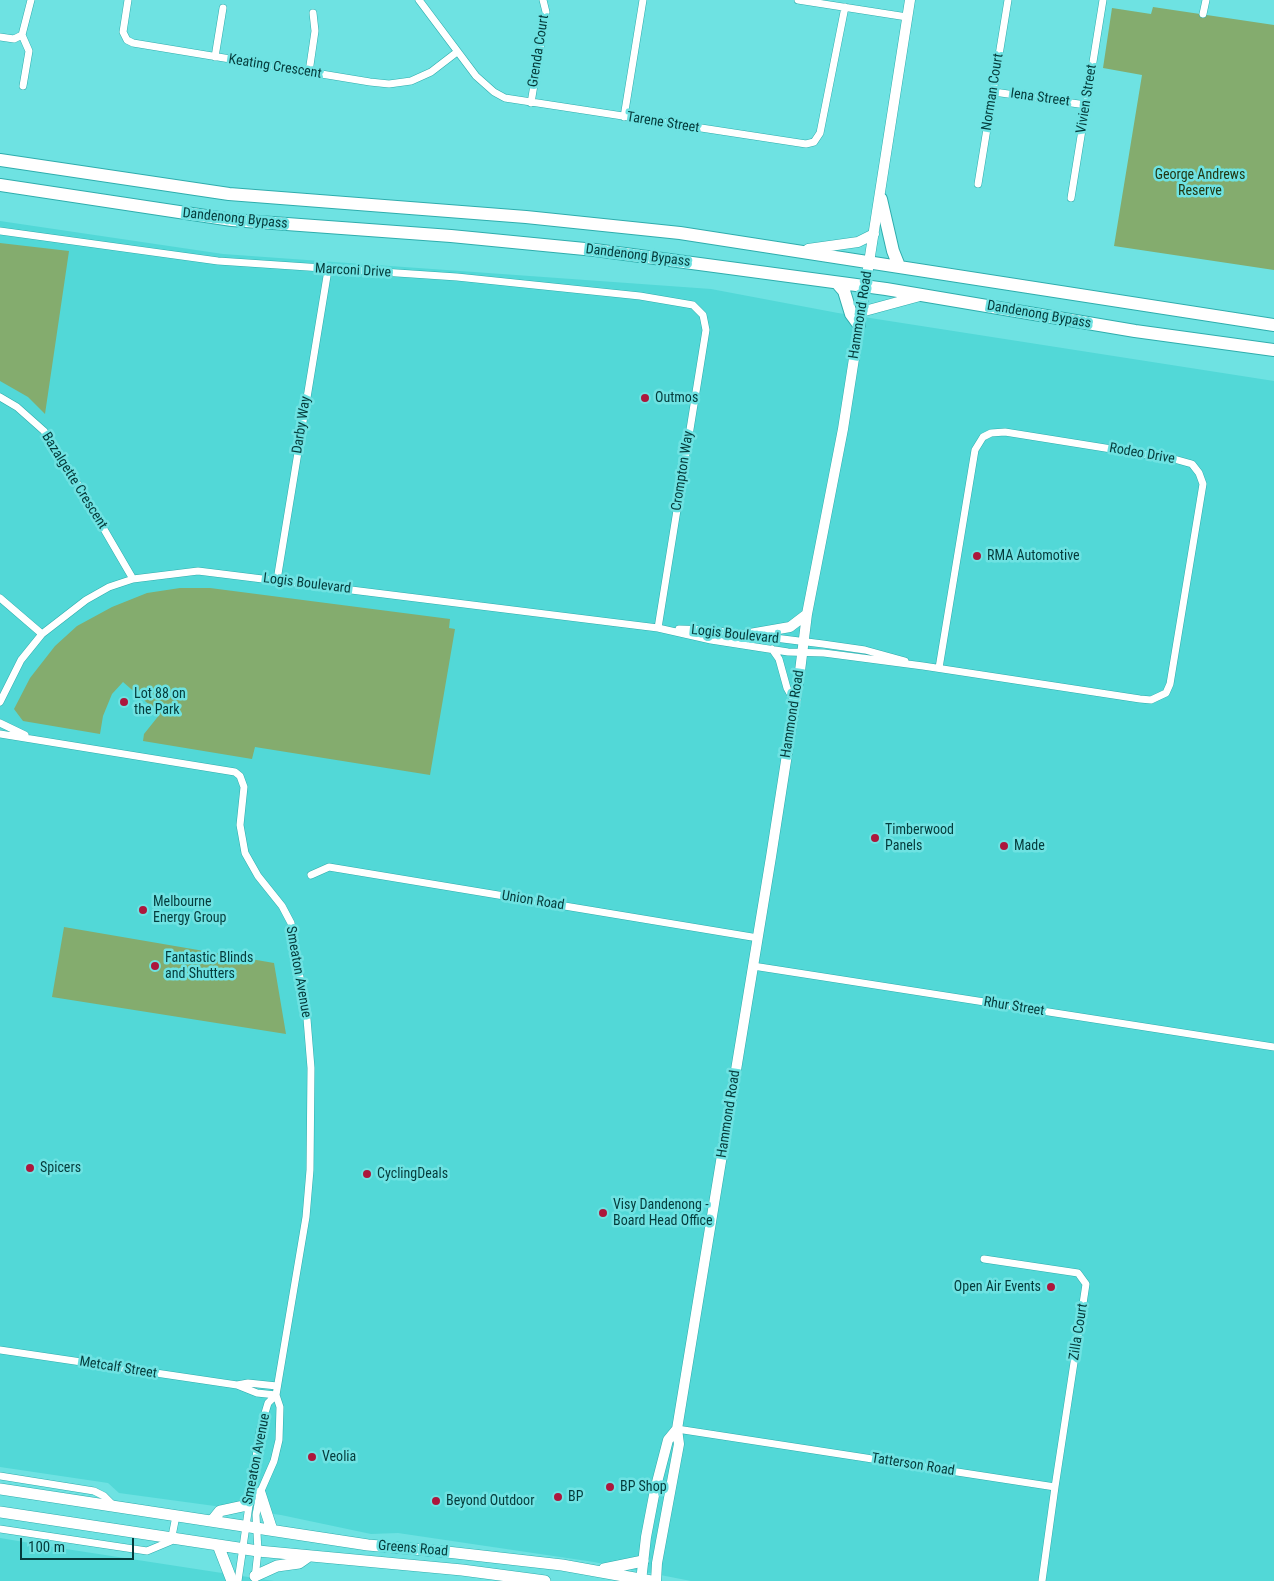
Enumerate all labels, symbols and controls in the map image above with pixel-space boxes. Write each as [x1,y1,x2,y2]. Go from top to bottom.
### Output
street label: Grenda Court [525,14,553,88]
street label: Keating Crescent [227,51,323,83]
street label: Norman Court [979,52,1007,132]
street label: Vivien Street [1073,63,1101,135]
street label: Iena Street [1009,86,1071,110]
street label: Tarene Street [625,109,701,137]
park label: George Andrews Reserve [1155,167,1245,200]
street label: Dandenong Bypass [182,205,288,233]
street label: Dandenong Bypass [585,241,691,271]
street label: Marconi Drive [315,261,391,281]
street label: Hammond Road [846,270,876,360]
street label: Dandenong Bypass [986,298,1092,332]
place label: Outmos [655,390,698,406]
marker: Outmos [639,392,651,404]
street label: Darby Way [289,395,315,455]
street label: Bazalgette Crescent [37,430,111,532]
street label: Crompton Way [668,430,698,512]
street label: Rodeo Drive [1108,440,1176,468]
place label: RMA Automotive [987,548,1080,564]
marker: RMA Automotive [971,550,983,562]
street label: Logis Boulevard [262,570,352,598]
street label: Logis Boulevard [690,622,780,648]
street label: Hammond Road [778,669,808,759]
place label: Lot 88 on the Park [134,686,186,719]
marker: Lot 88 on the Park [118,696,130,708]
place label: Timberwood Panels [885,822,954,854]
marker: Timberwood Panels [869,832,881,844]
place label: Made [1014,838,1045,854]
marker: Made [998,840,1010,852]
street label: Union Road [501,888,565,914]
place label: Melbourne Energy Group [153,894,226,926]
marker: Melbourne Energy Group [137,904,149,916]
street label: Smeaton Avenue [282,925,314,1019]
place label: Fantastic Blinds and Shutters [165,950,253,982]
marker: Fantastic Blinds and Shutters [149,960,161,972]
street label: Rhur Street [982,994,1046,1020]
street label: Hammond Road [714,1069,744,1159]
place label: Spicers [40,1160,81,1176]
marker: Spicers [24,1162,36,1174]
place label: CyclingDeals [377,1166,448,1182]
marker: CyclingDeals [361,1168,373,1180]
place label: Visy Dandenong - Board Head Office [613,1197,713,1230]
marker: Visy Dandenong - Board Head Office [597,1207,609,1219]
place label: Open Air Events [954,1279,1041,1295]
marker: Open Air Events [1045,1281,1057,1293]
street label: Zilla Court [1066,1302,1092,1362]
street label: Metcalf Street [78,1354,158,1382]
street label: Smeaton Avenue [240,1412,274,1506]
place label: Veolia [322,1449,356,1465]
street label: Tatterson Road [870,1450,956,1480]
marker: Veolia [306,1451,318,1463]
place label: BP Shop [620,1479,667,1495]
marker: BP Shop [604,1481,616,1493]
place label: BP [568,1489,583,1505]
marker: BP [552,1491,564,1503]
place label: Beyond Outdoor [446,1493,534,1509]
marker: Beyond Outdoor [430,1495,442,1507]
scale bar [22,1528,136,1560]
text: 100 m [28,1538,65,1556]
street label: Greens Road [377,1538,449,1560]

